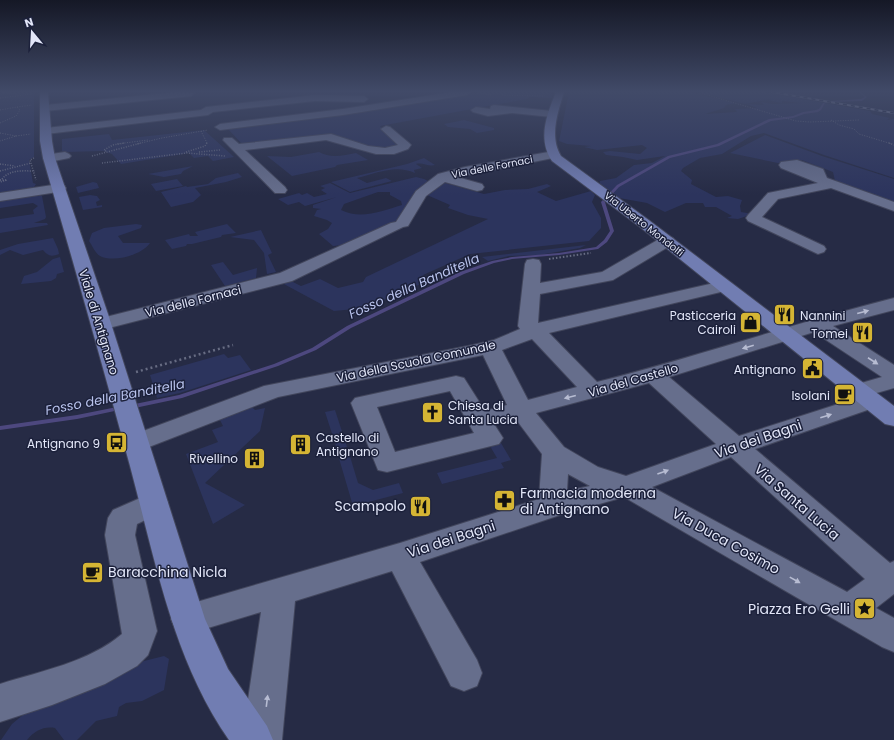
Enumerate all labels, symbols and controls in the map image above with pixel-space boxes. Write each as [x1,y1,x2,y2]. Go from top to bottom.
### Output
north arrow [12,12,52,52]
text: N [22,14,35,31]
street label: Via delle Fornaci [450,152,534,182]
street label: Via Uberto Mondolfi [601,188,687,260]
water label: Fosso della Banditella [345,248,483,323]
street label: Viale di Antignano [75,267,123,377]
street label: Via delle Fornaci [143,281,243,321]
restaurant icon: Nannini [772,302,798,328]
place label: Pasticceria Cairoli [670,307,736,338]
place label: Nannini [800,307,846,324]
shop icon: Pasticceria Cairoli [738,309,764,335]
one-way arrow [858,309,870,315]
restaurant icon: Tomei [850,320,876,346]
place label: Tomei [811,325,848,342]
street label: Via della Scuola Comunale [335,336,497,386]
one-way arrow [742,344,754,350]
public building icon: Antignano [799,356,825,382]
one-way arrow [867,358,879,365]
street label: Via del Castello [586,359,680,401]
place label: Antignano [734,361,796,378]
water label: Fosso della Banditella [44,374,187,420]
cafe icon: Isolani [832,382,858,408]
place label: Isolani [791,387,830,404]
one-way arrow [563,395,576,401]
place label: Chiesa di Santa Lucia [448,397,518,428]
church icon: Chiesa di Santa Lucia [419,399,445,425]
one-way arrow [820,413,832,419]
street label: Via dei Bagni [712,415,804,463]
place label: Castello di Antignano [316,429,379,460]
bus stop icon: Antignano 9 [103,430,129,456]
building icon: Castello di Antignano [288,431,314,457]
place label: Antignano 9 [27,435,100,452]
building icon: Rivellino [241,445,267,471]
place label: Rivellino [189,450,238,467]
street label: Via Santa Lucia [750,459,844,545]
one-way arrow [658,469,670,475]
place label: Farmacia moderna di Antignano [520,483,656,519]
pharmacy icon: Farmacia moderna di Antignano [491,488,517,514]
restaurant icon: Scampolo [408,493,434,519]
place label: Scampolo [335,496,406,516]
street label: Via Duca Cosimo [668,503,784,579]
street label: Via dei Bagni [404,515,498,563]
cafe icon: Baracchina Nicla [79,559,105,585]
place label: Baracchina Nicla [108,562,227,582]
one-way arrow [789,576,801,583]
place icon: Piazza Ero Gelli [852,596,878,622]
place label: Piazza Ero Gelli [748,599,850,619]
one-way arrow [264,695,270,707]

